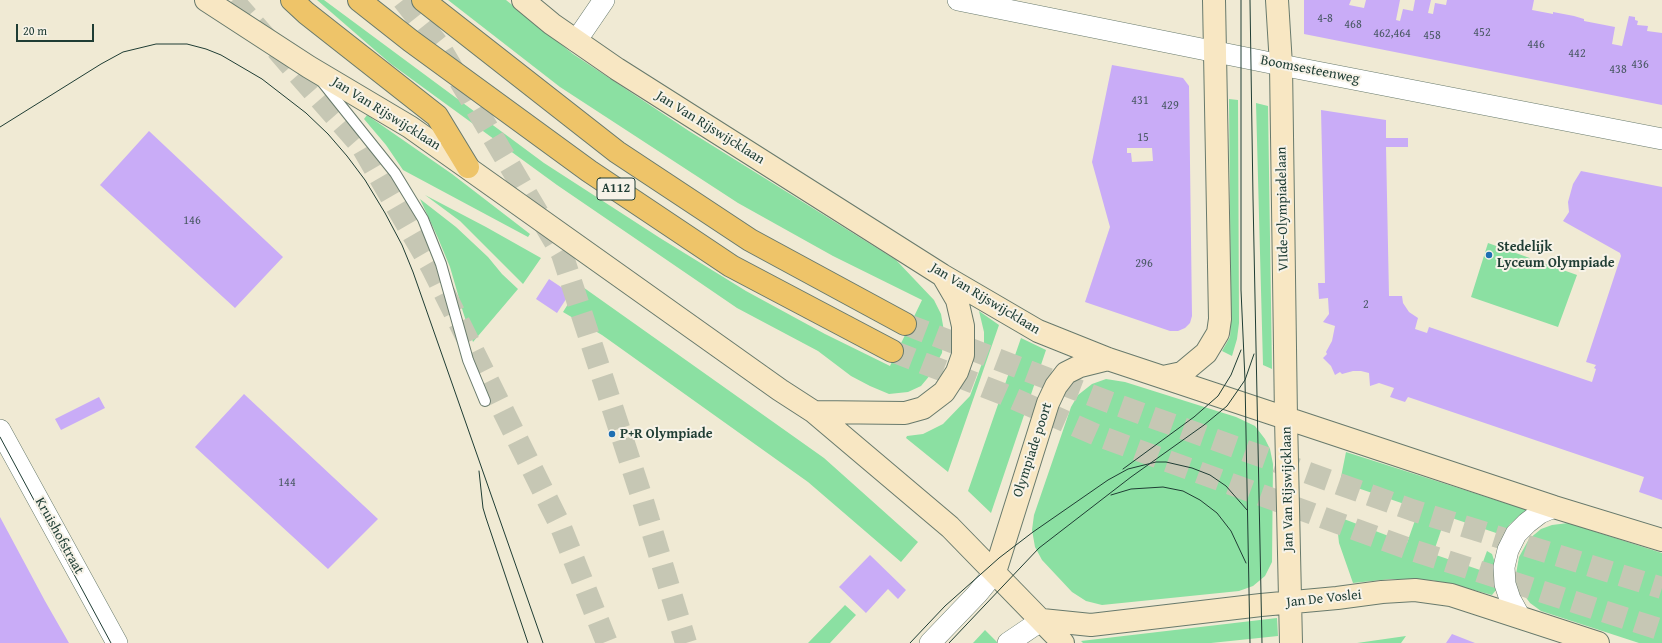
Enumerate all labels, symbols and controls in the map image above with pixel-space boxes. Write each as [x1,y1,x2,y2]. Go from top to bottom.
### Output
house number: 4-8 [1317,12,1333,26]
scale bar [18,16,96,42]
house number: 468 [1344,18,1362,32]
text: 20 m [23,22,47,39]
house number: 452 [1473,26,1491,40]
house number: 462,464 [1373,27,1411,41]
house number: 458 [1423,29,1441,43]
house number: 446 [1527,38,1545,52]
house number: 442 [1568,47,1586,61]
street label: Boomsesteenweg [1259,52,1361,88]
house number: 436 [1631,58,1649,72]
house number: 438 [1609,63,1627,77]
street label: Jan Van Rijswijcklaan [329,74,443,154]
street label: Jan Van Rijswijcklaan [653,88,767,168]
house number: 431 [1131,94,1149,108]
house number: 429 [1161,99,1179,113]
house number: 15 [1137,131,1149,145]
street label: VIIde-Olympiadelaan [1274,147,1292,271]
road number: A112 [597,178,635,200]
house number: 146 [183,214,201,228]
place label: Stedelijk Lyceum Olympiade [1497,239,1615,272]
marker: Stedelijk Lyceum Olympiade [1484,250,1494,260]
house number: 296 [1135,257,1153,271]
street label: Jan Van Rijswijcklaan [927,260,1043,338]
house number: 2 [1363,298,1369,312]
street label: Olympiade poort [1010,401,1056,499]
place label: P+R Olympiade [620,426,713,442]
street label: Jan Van Rijswijcklaan [1279,426,1297,552]
marker: P+R Olympiade [607,429,617,439]
house number: 144 [278,476,296,490]
street label: Kruishofstraat [31,495,87,577]
street label: Jan De Voslei [1286,587,1362,611]

